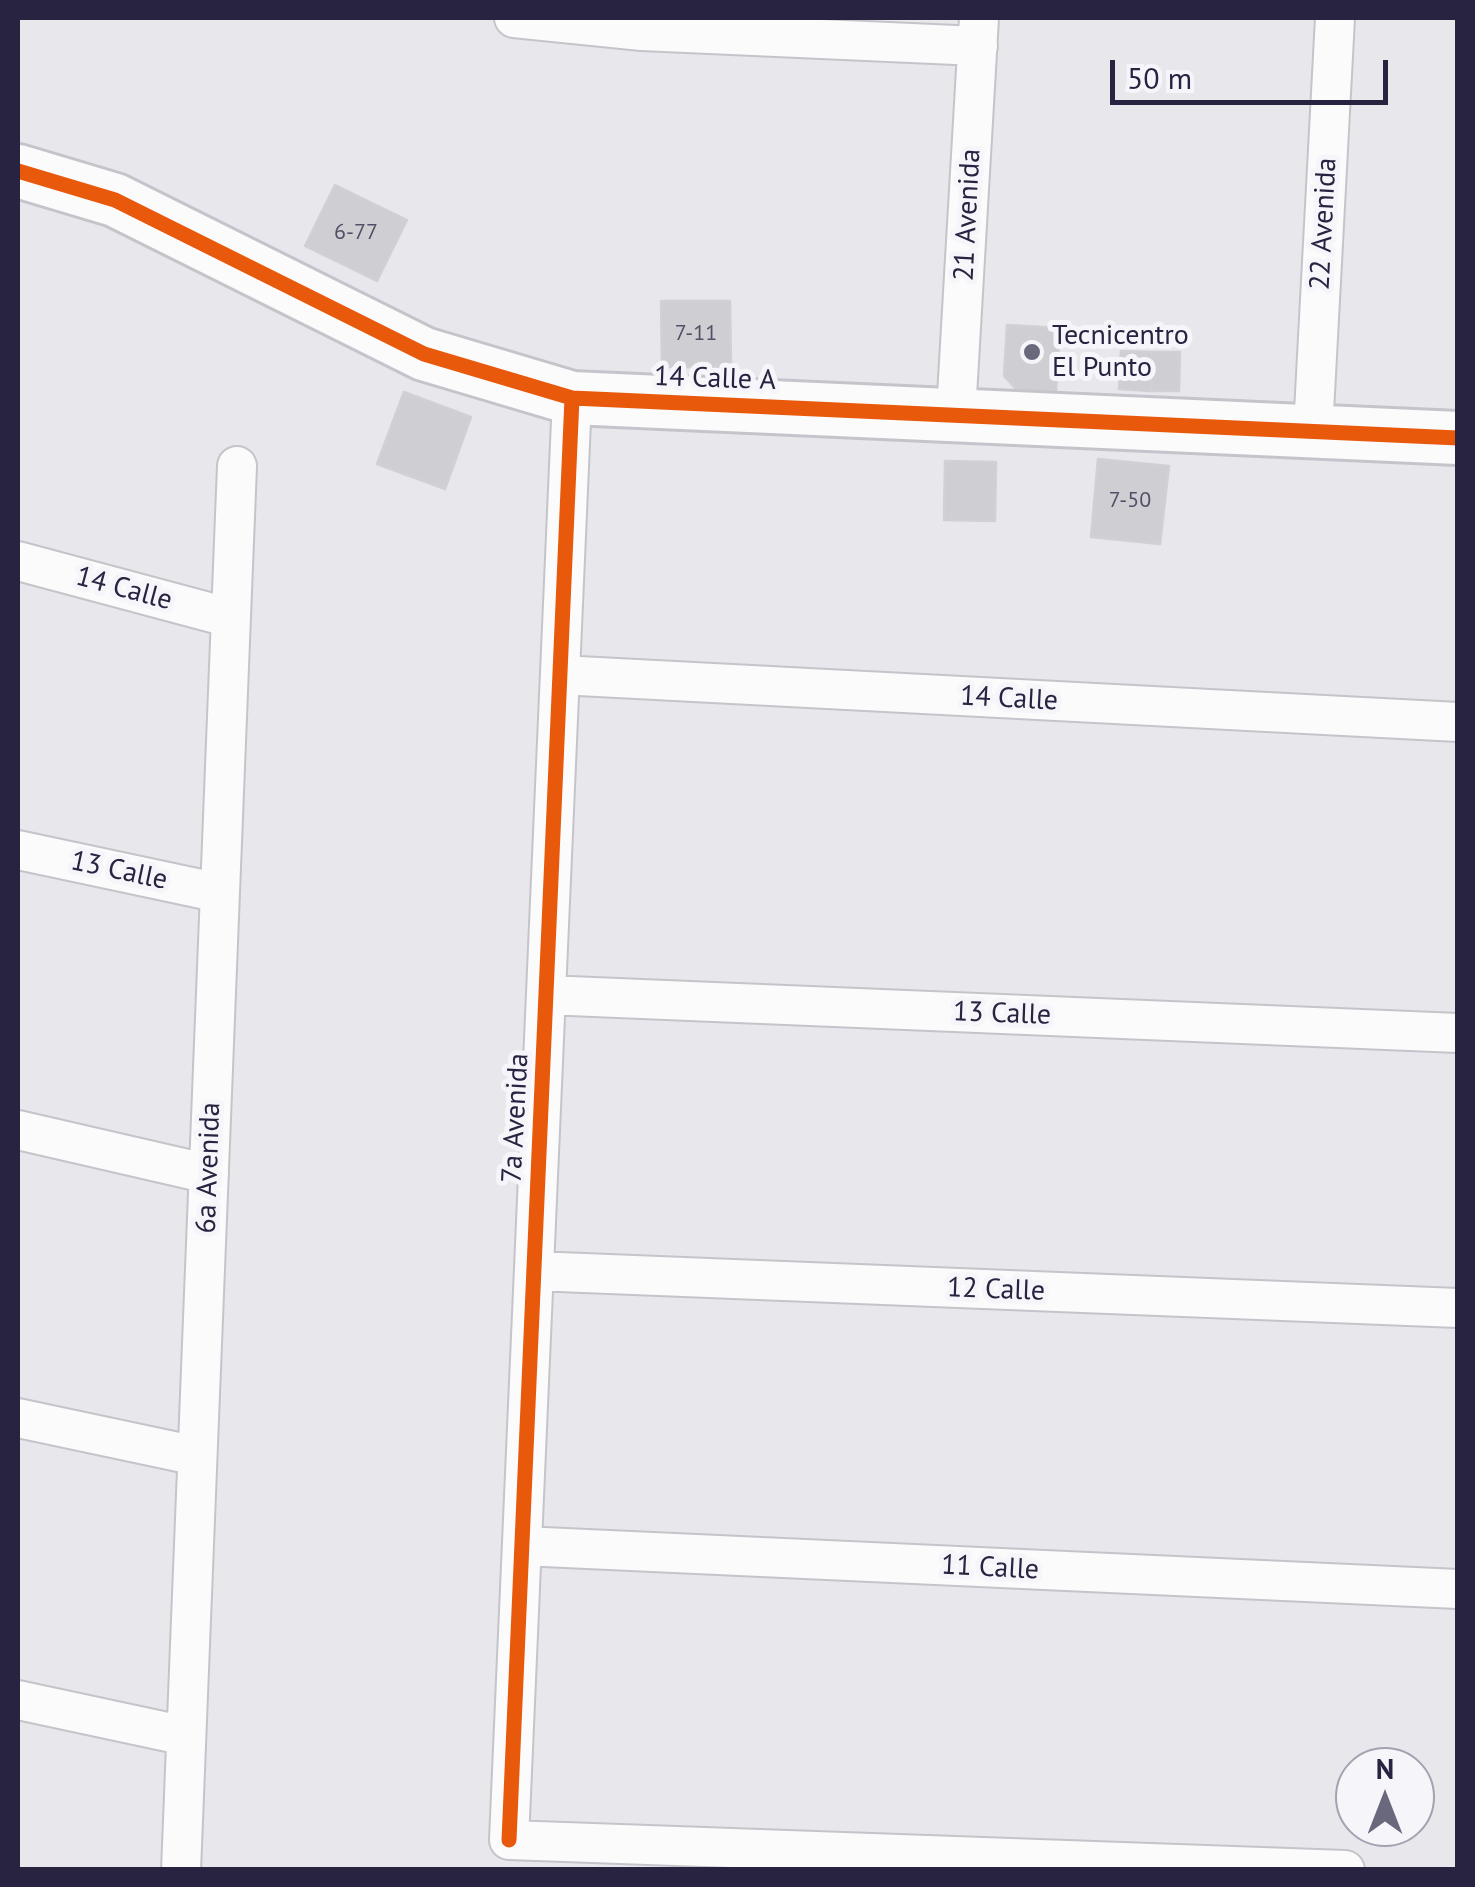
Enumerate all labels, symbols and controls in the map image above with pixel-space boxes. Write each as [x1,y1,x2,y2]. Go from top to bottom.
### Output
scale bar [1115,40,1392,102]
text: 50 m [1127,58,1192,97]
street label: 21 Avenida [948,148,988,282]
street label: 22 Avenida [1304,157,1344,291]
house number: 6-77 [334,220,378,246]
place label: Tecnicentro El Punto [1052,319,1189,385]
house number: 7-11 [675,321,717,347]
marker: Tecnicentro El Punto [1021,341,1043,363]
street label: 14 Calle A [654,360,776,398]
house number: 7-50 [1109,488,1151,514]
street label: 14 Calle [72,560,176,618]
street label: 14 Calle [959,680,1059,718]
street label: 13 Calle [68,844,170,898]
street label: 13 Calle [952,996,1052,1032]
street label: 7a Avenida [496,1052,536,1184]
street label: 6a Avenida [190,1102,228,1234]
street label: 12 Calle [946,1272,1046,1308]
street label: 11 Calle [940,1549,1040,1587]
north arrow [1335,1747,1435,1847]
text: N [1376,1750,1394,1787]

